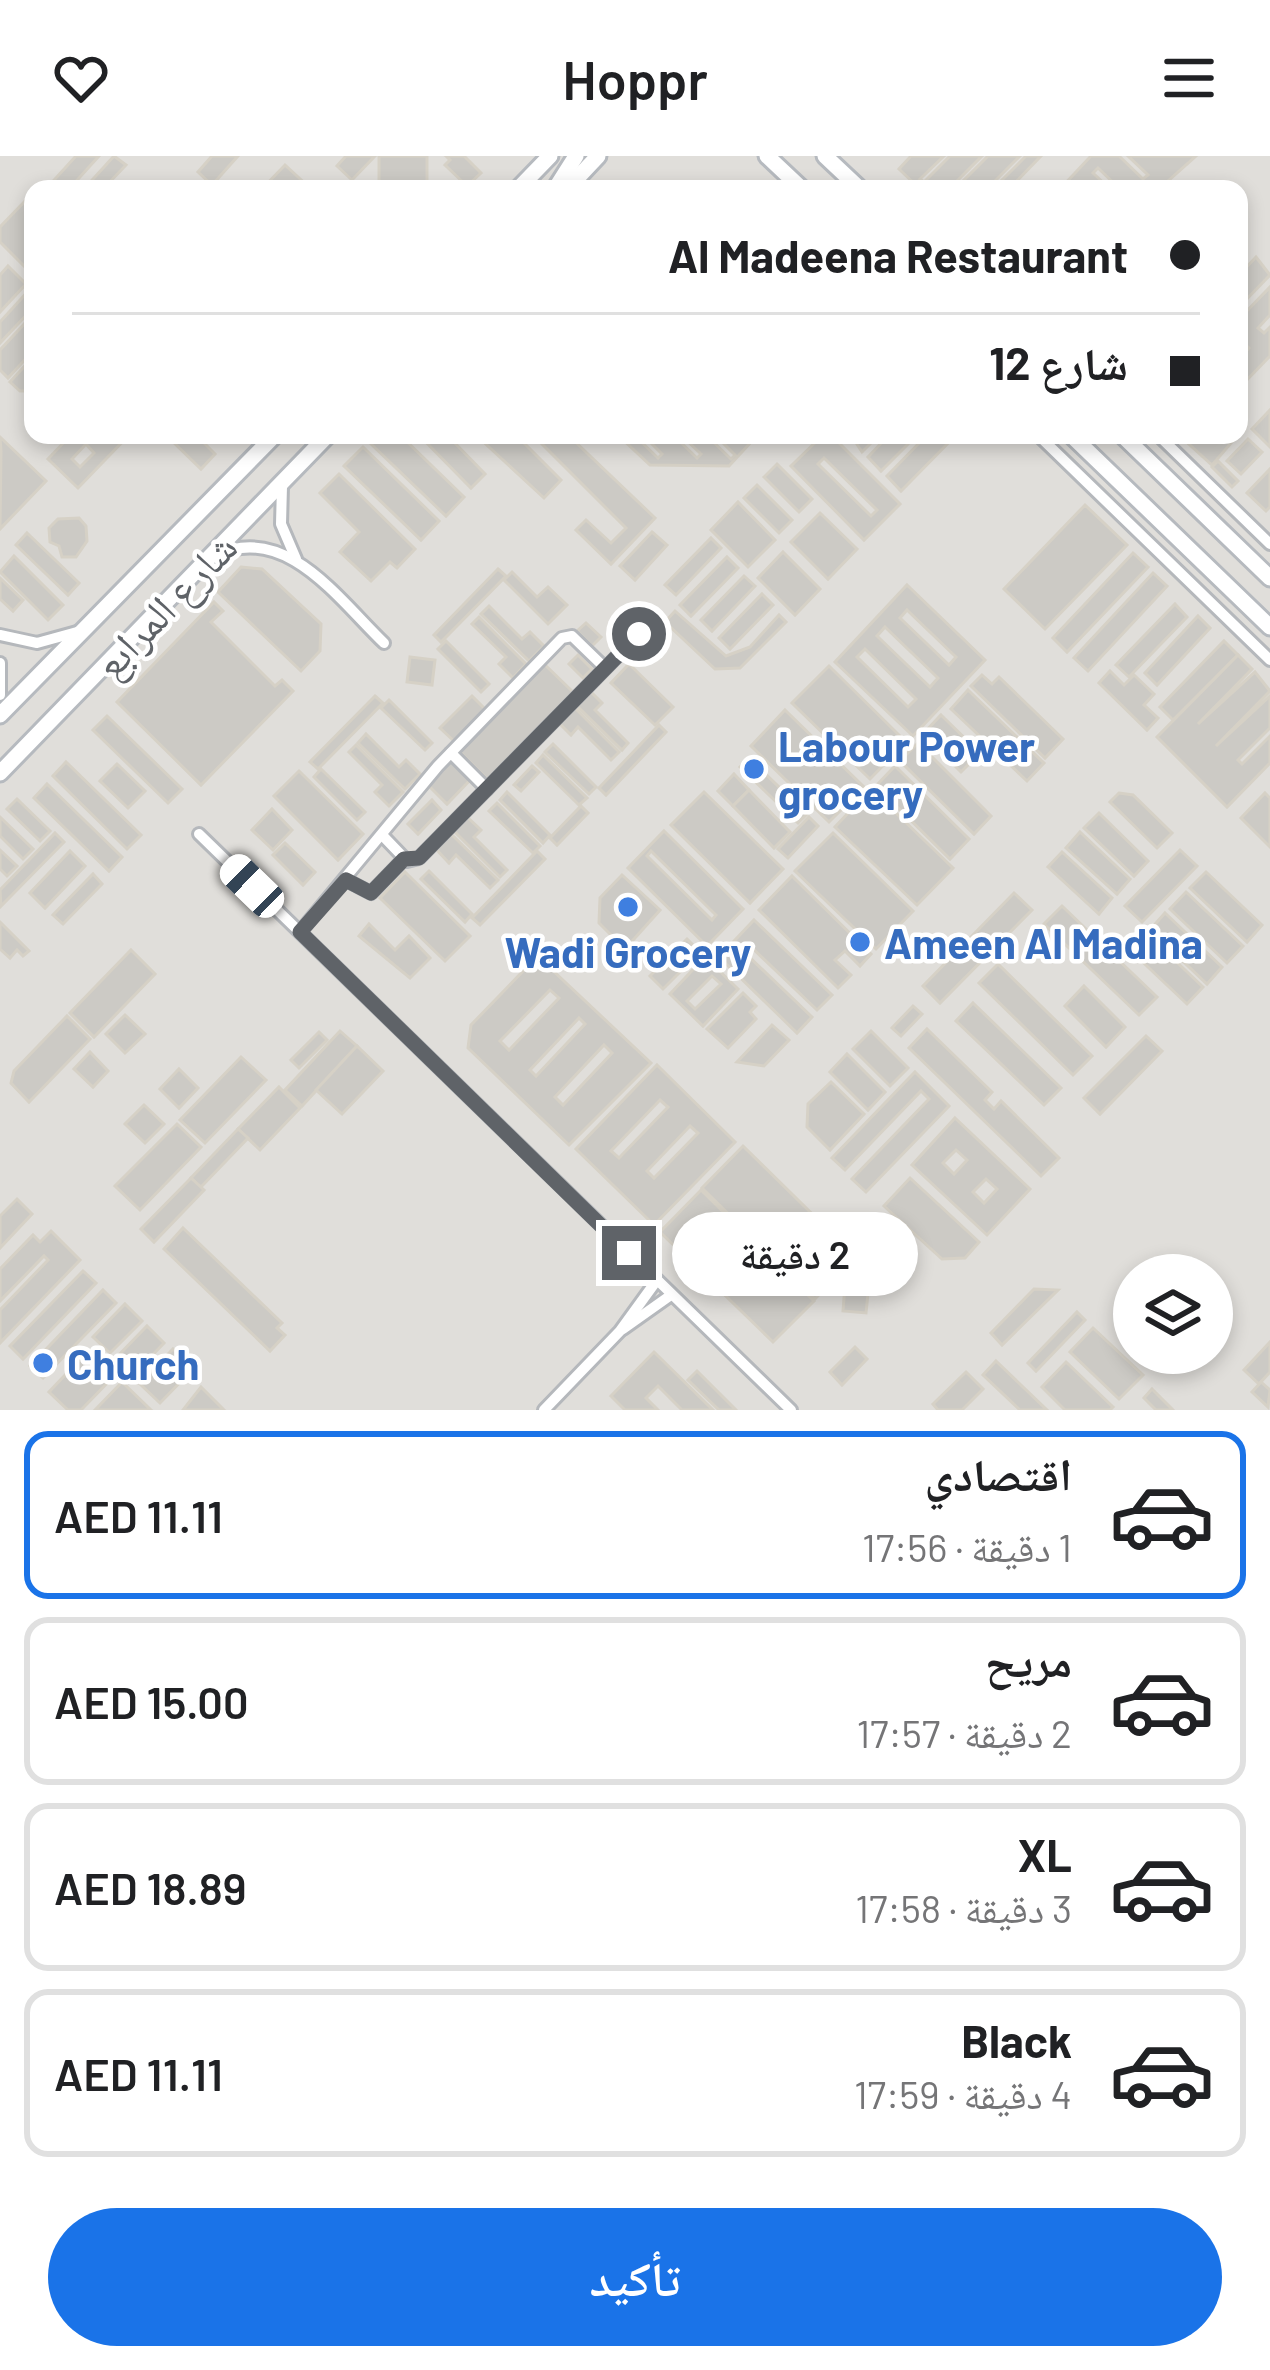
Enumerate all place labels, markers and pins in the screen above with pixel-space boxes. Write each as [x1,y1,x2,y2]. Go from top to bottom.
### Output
place label: Labour Power grocery [778,720,1035,819]
marker: Labour Power grocery [741,756,767,782]
marker: Wadi Grocery [615,894,641,920]
place label: Ameen Al Madina [884,917,1203,967]
place label: Wadi Grocery [505,926,751,977]
marker: Ameen Al Madina [847,929,873,955]
place label: Church [67,1338,199,1388]
marker: Church [30,1350,56,1376]

